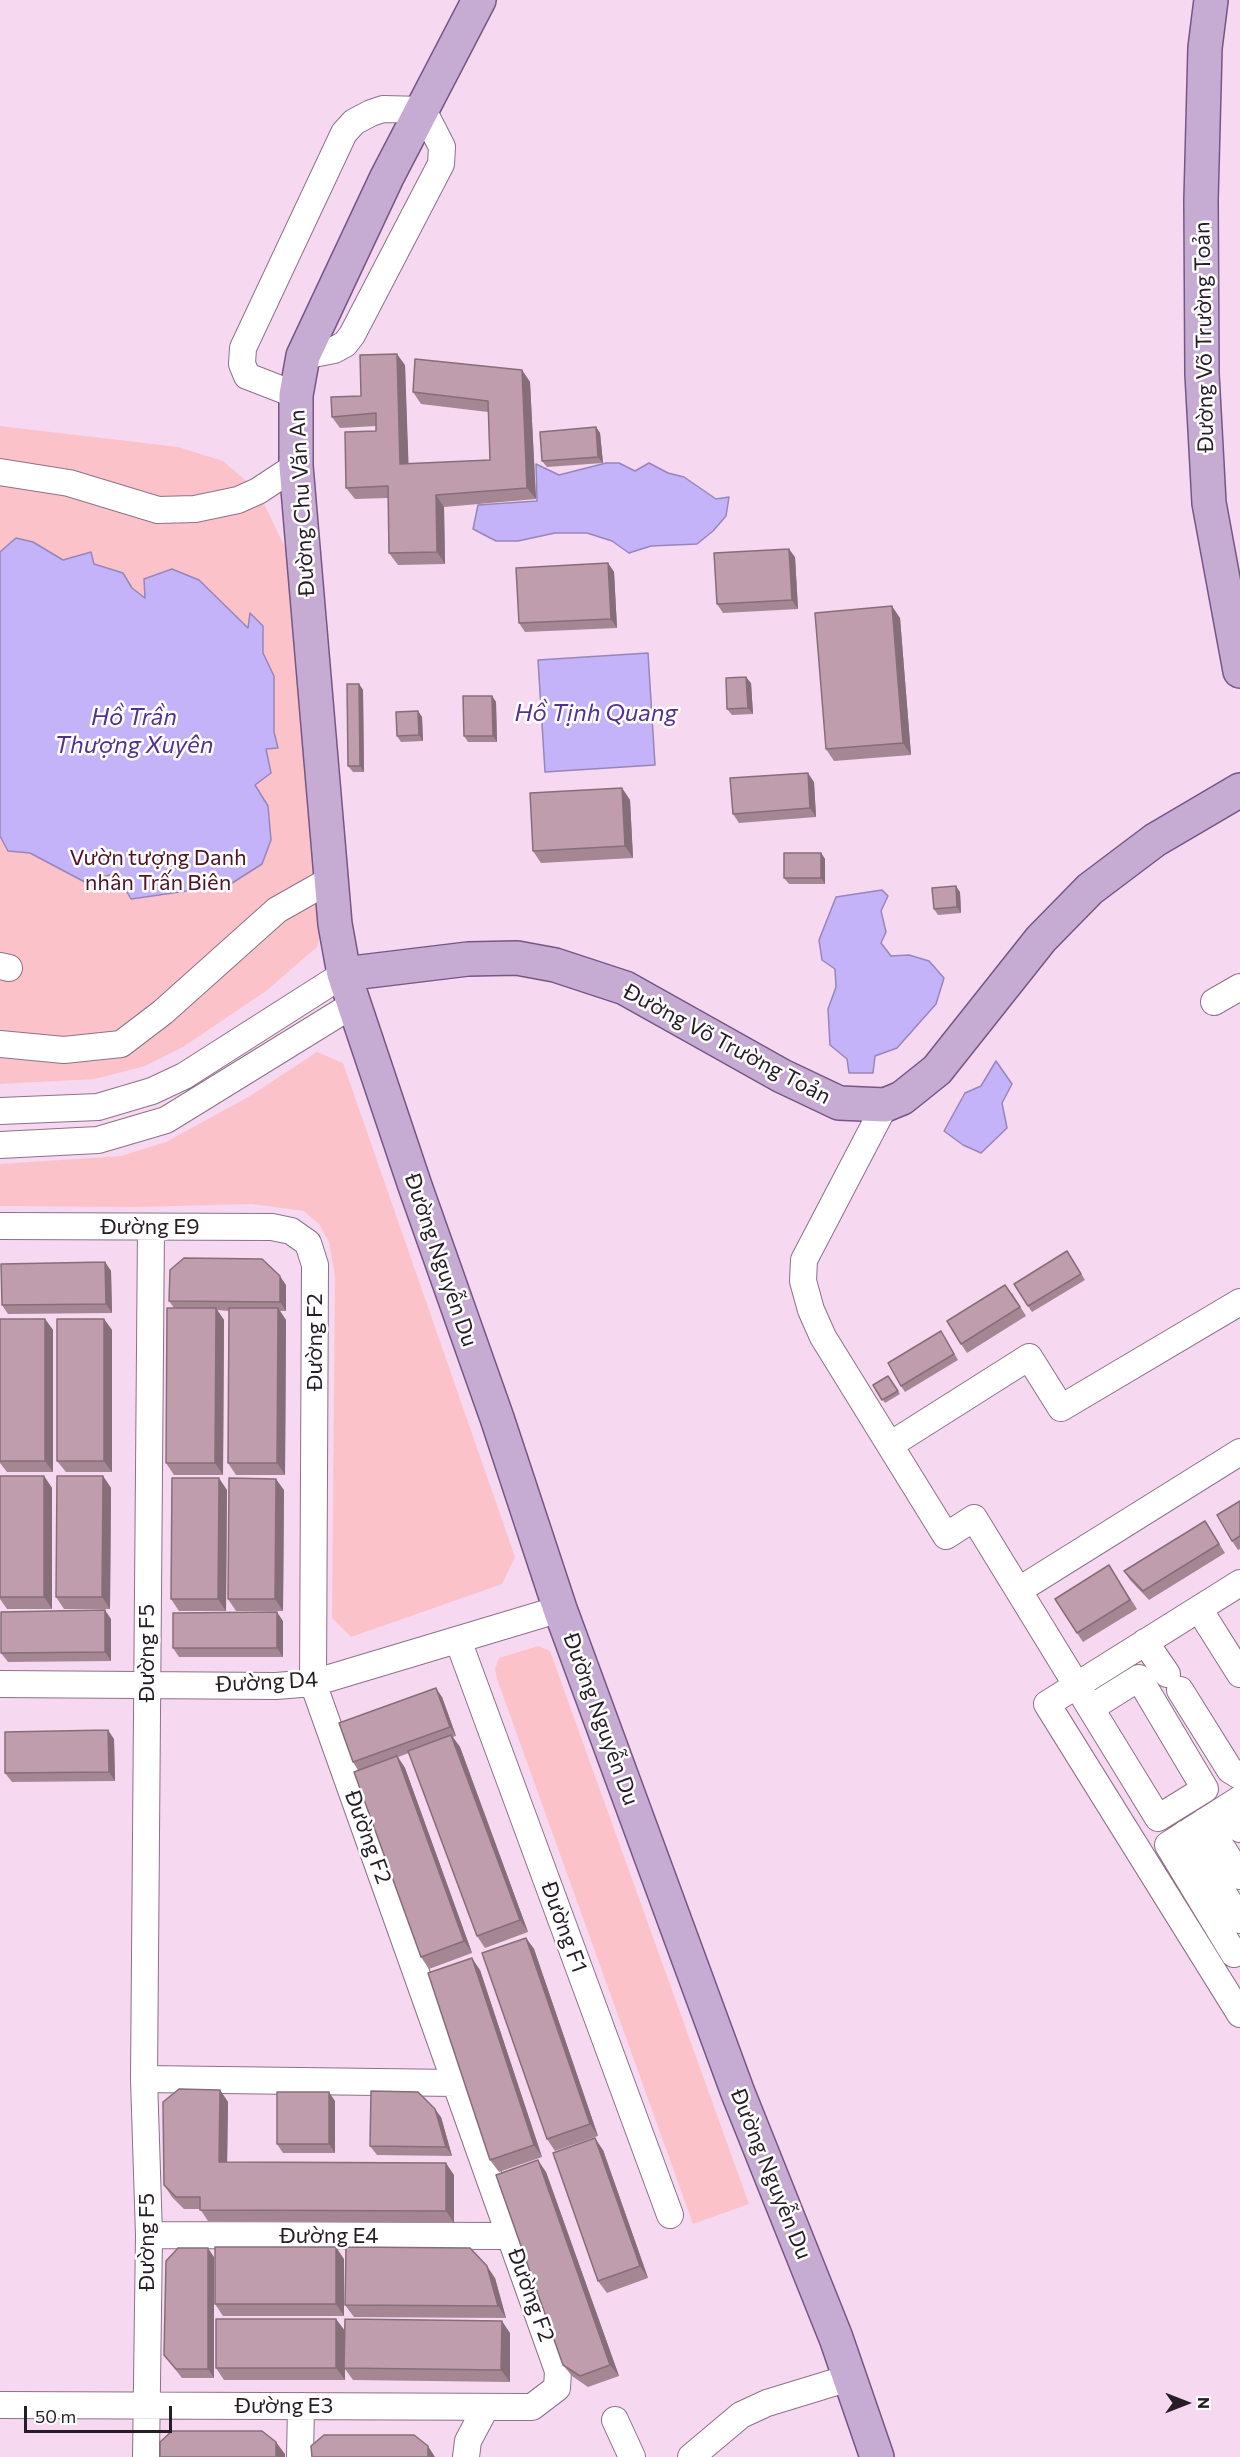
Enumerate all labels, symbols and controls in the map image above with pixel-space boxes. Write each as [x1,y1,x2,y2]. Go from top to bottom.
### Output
street label: Đường Võ Trường Toản [1189,221,1219,453]
street label: Đường Chu Văn An [284,409,320,597]
water label: Hồ Tịnh Quang [515,699,677,727]
water label: Hồ Trần Thượng Xuyên [55,703,213,759]
park label: Vườn tượng Danh nhân Trấn Biên [69,845,247,896]
street label: Đường Võ Trường Toản [619,978,835,1110]
street label: Đường Nguyễn Du [399,1170,483,1350]
street label: Đường E9 [100,1214,200,1240]
street label: Đường F2 [302,1293,328,1391]
street label: Đường F5 [134,1604,160,1702]
street label: Đường Nguyễn Du [558,1629,644,1809]
street label: Đường D4 [215,1666,319,1698]
street label: Đường F2 [339,1787,397,1887]
street label: Đường F1 [535,1878,593,1976]
street label: Đường Nguyễn Du [725,2085,817,2263]
street label: Đường F5 [134,2193,160,2291]
street label: Đường E4 [280,2223,378,2249]
street label: Đường F2 [502,2245,560,2345]
north arrow [1156,2373,1216,2433]
street label: Đường E3 [235,2393,333,2419]
scale bar [27,2394,176,2432]
text: N [1195,2397,1214,2409]
text: 50 m [35,2405,76,2427]

